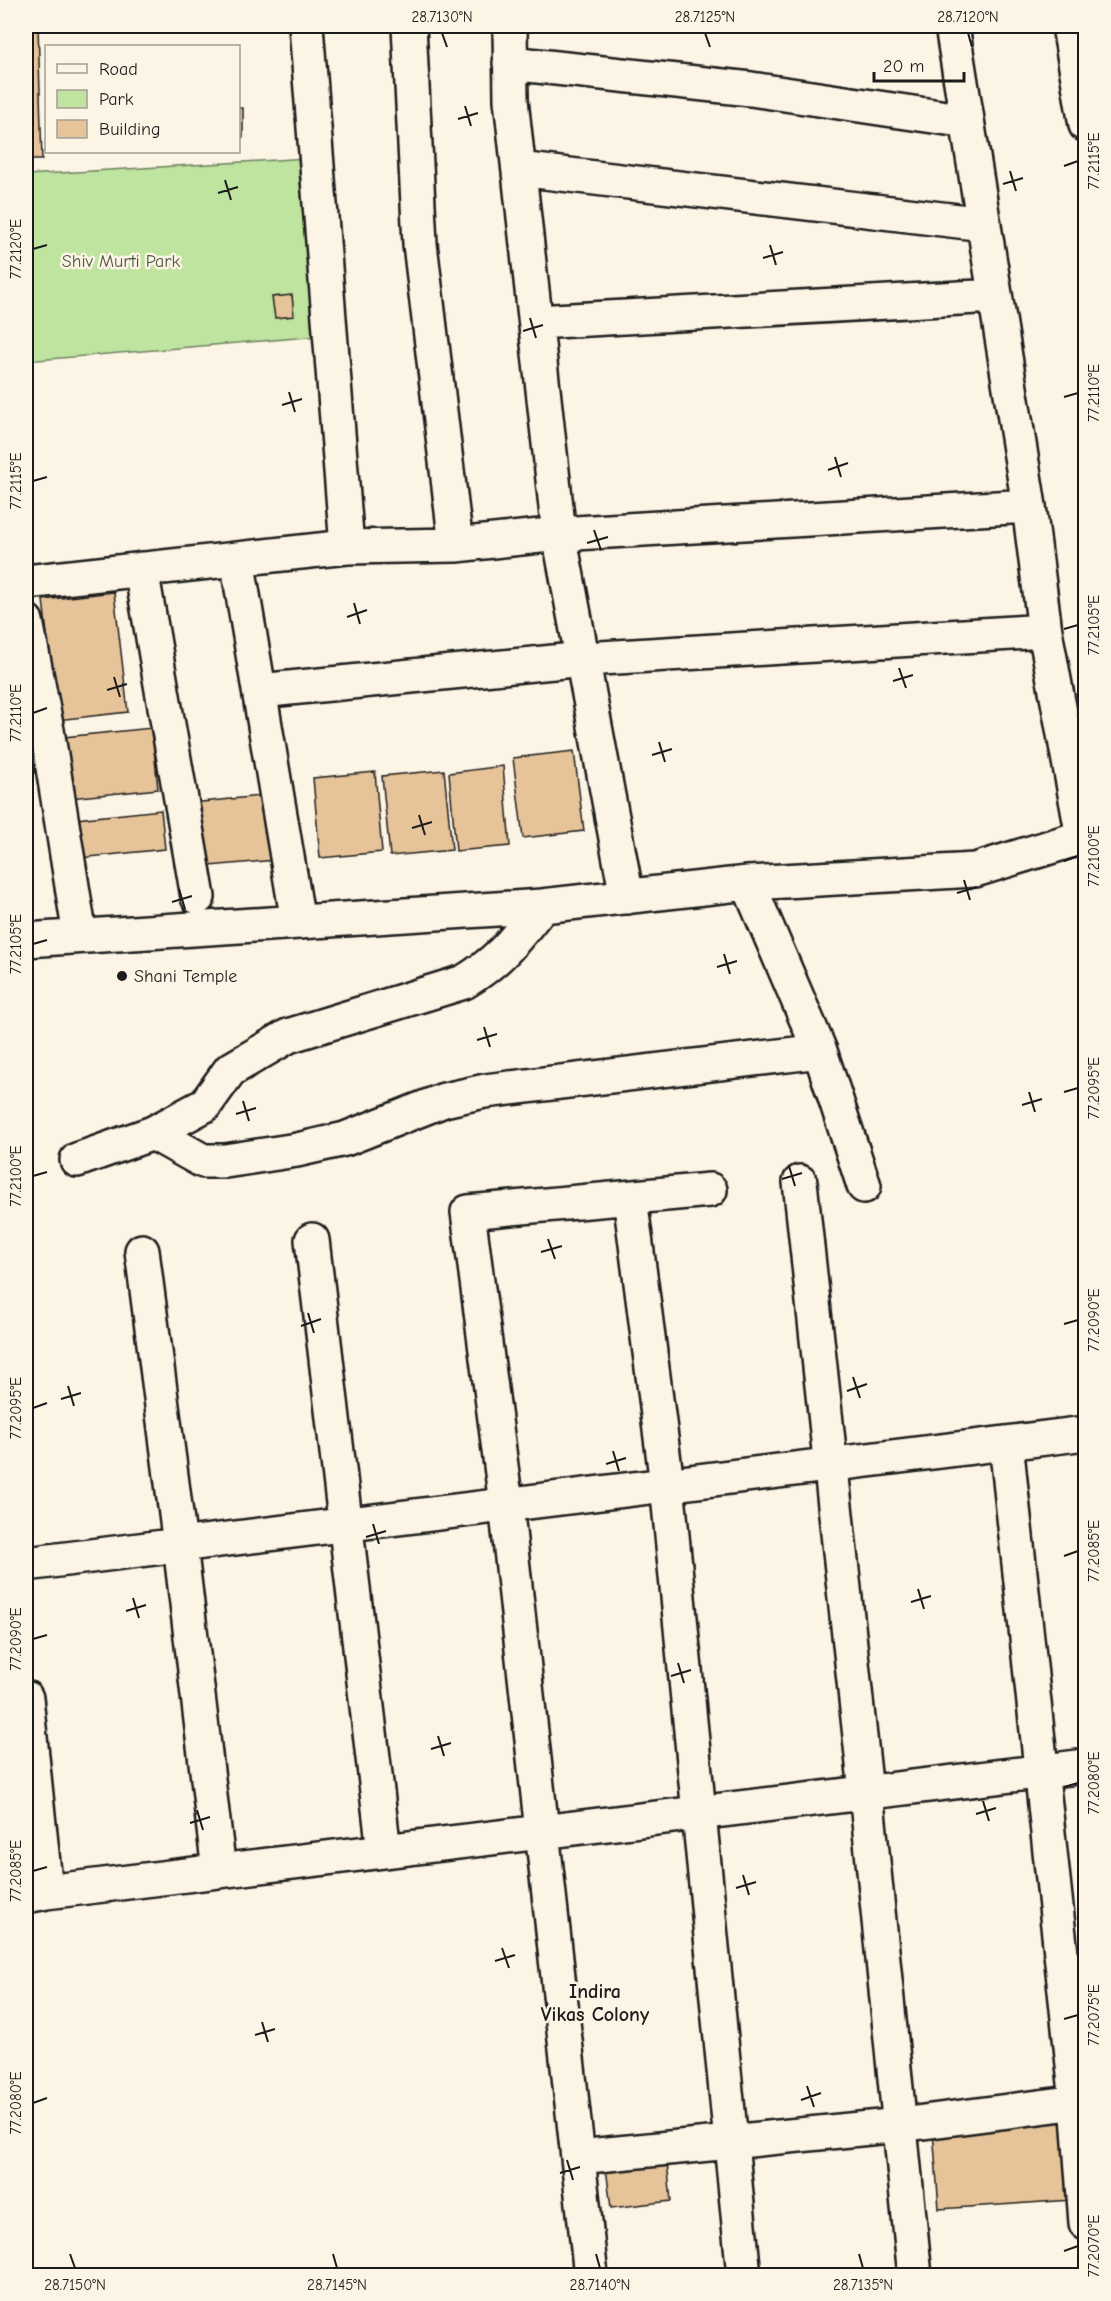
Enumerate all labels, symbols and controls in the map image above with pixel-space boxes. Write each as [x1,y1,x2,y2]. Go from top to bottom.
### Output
text: 28.7130°N [411,8,473,26]
text: 28.7125°N [675,8,735,26]
text: 28.7120°N [937,8,999,26]
legend [45,45,240,153]
scale bar [874,45,964,83]
text: 20 m [883,56,924,77]
text: Road [99,59,138,80]
text: Park [99,89,134,110]
text: Building [99,119,161,140]
text: 77.2115°E [1085,132,1103,190]
text: 77.2120°E [7,219,25,279]
park label: Shiv Murti Park [62,251,180,272]
text: 77.2110°E [1085,364,1103,422]
text: 77.2115°E [7,452,25,510]
text: 77.2105°E [1085,595,1103,655]
text: 77.2110°E [7,684,25,742]
text: 77.2100°E [1085,825,1103,887]
text: 77.2105°E [7,914,25,974]
place label: Shani Temple [134,966,237,987]
marker: Shani Temple [115,969,129,983]
text: 77.2095°E [1085,1057,1103,1119]
text: 77.2100°E [7,1145,25,1207]
text: 77.2090°E [1085,1288,1103,1352]
text: 77.2095°E [7,1377,25,1439]
text: 77.2085°E [1085,1520,1103,1582]
text: 77.2090°E [7,1607,25,1671]
text: 77.2080°E [1085,1751,1103,1815]
text: 77.2085°E [7,1840,25,1902]
district label: Indira Vikas Colony [541,1980,650,2026]
text: 77.2075°E [1085,1984,1103,2046]
text: 77.2080°E [7,2071,25,2135]
text: 77.2070°E [1085,2215,1103,2277]
text: 28.7150°N [44,2276,106,2294]
text: 28.7145°N [307,2276,367,2294]
text: 28.7140°N [570,2276,630,2294]
text: 28.7135°N [833,2276,893,2294]

